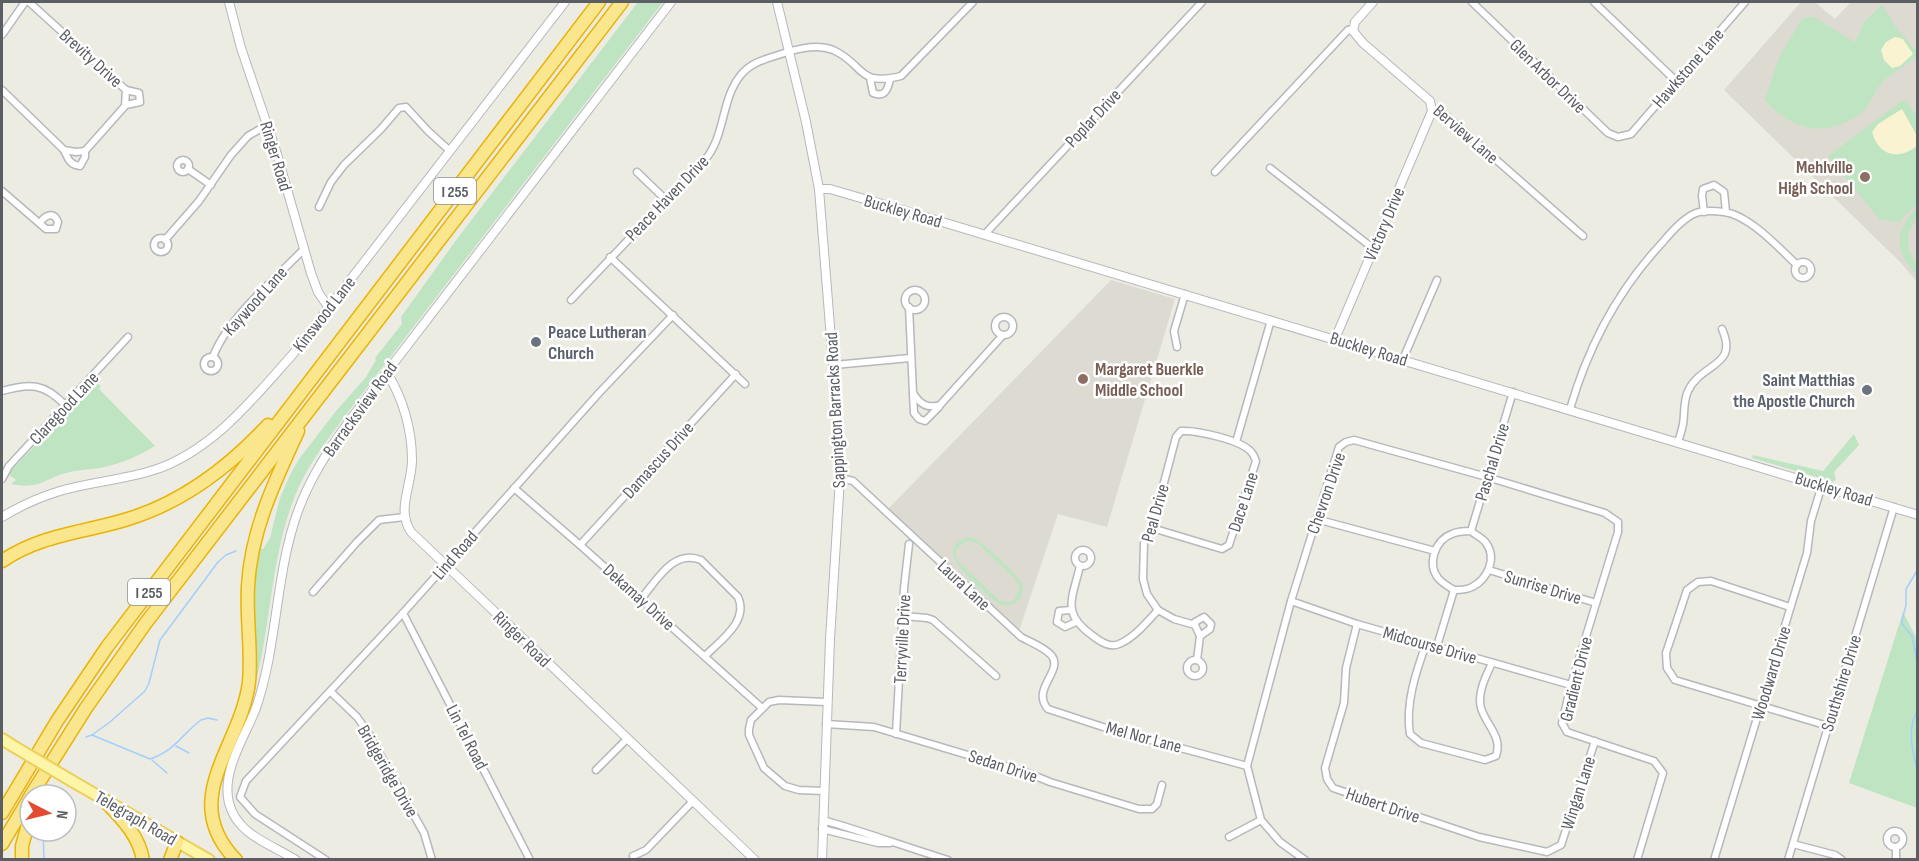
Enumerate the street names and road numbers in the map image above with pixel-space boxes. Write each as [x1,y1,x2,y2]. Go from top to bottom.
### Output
street label: Hawkstone Lane [1648,24,1729,112]
street label: Brevity Drive [55,25,126,92]
street label: Glen Arbor Drive [1505,35,1590,118]
street label: Poplar Drive [1061,85,1126,152]
street label: Berview Lane [1429,100,1503,168]
street label: Ringer Road [255,119,296,194]
street label: Peace Haven Drive [621,151,713,246]
road number: I 255 [434,178,476,204]
street label: Victory Drive [1360,184,1409,264]
street label: Buckley Road [862,190,944,233]
street label: Kaywood Lane [219,262,292,340]
street label: Kinswood Lane [289,273,360,356]
street label: Buckley Road [1328,328,1410,371]
street label: Sappington Barracks Road [821,331,850,489]
street label: Barracksview Road [319,358,402,461]
street label: Claregood Lane [25,368,103,449]
street label: Damascus Drive [618,418,698,503]
street label: Paschal Drive [1471,421,1514,504]
street label: Chevron Drive [1303,450,1350,537]
street label: Buckley Road [1793,468,1875,511]
street label: Dace Lane [1224,470,1263,535]
street label: Peal Drive [1137,482,1174,545]
street label: Lind Road [428,527,482,584]
street label: Laura Lane [933,556,994,615]
street label: Dekamay Drive [598,560,679,635]
street label: Sunrise Drive [1502,566,1584,609]
road number: I 255 [128,579,170,605]
street label: Terryville Drive [890,594,915,684]
street label: Ringer Road [489,607,555,672]
street label: Midcourse Drive [1381,622,1479,669]
street label: Woodward Drive [1747,624,1796,723]
street label: Southshire Drive [1817,632,1866,734]
street label: Gradient Drive [1556,635,1597,724]
street label: Lin Tel Road [441,701,492,773]
street label: Mel Nor Lane [1104,717,1184,758]
street label: Bridgeridge Drive [353,721,422,821]
street label: Sedan Drive [966,745,1040,787]
street label: Wingan Lane [1557,754,1600,832]
street label: Hubert Drive [1343,783,1422,828]
street label: Telegraph Road [91,787,180,850]

